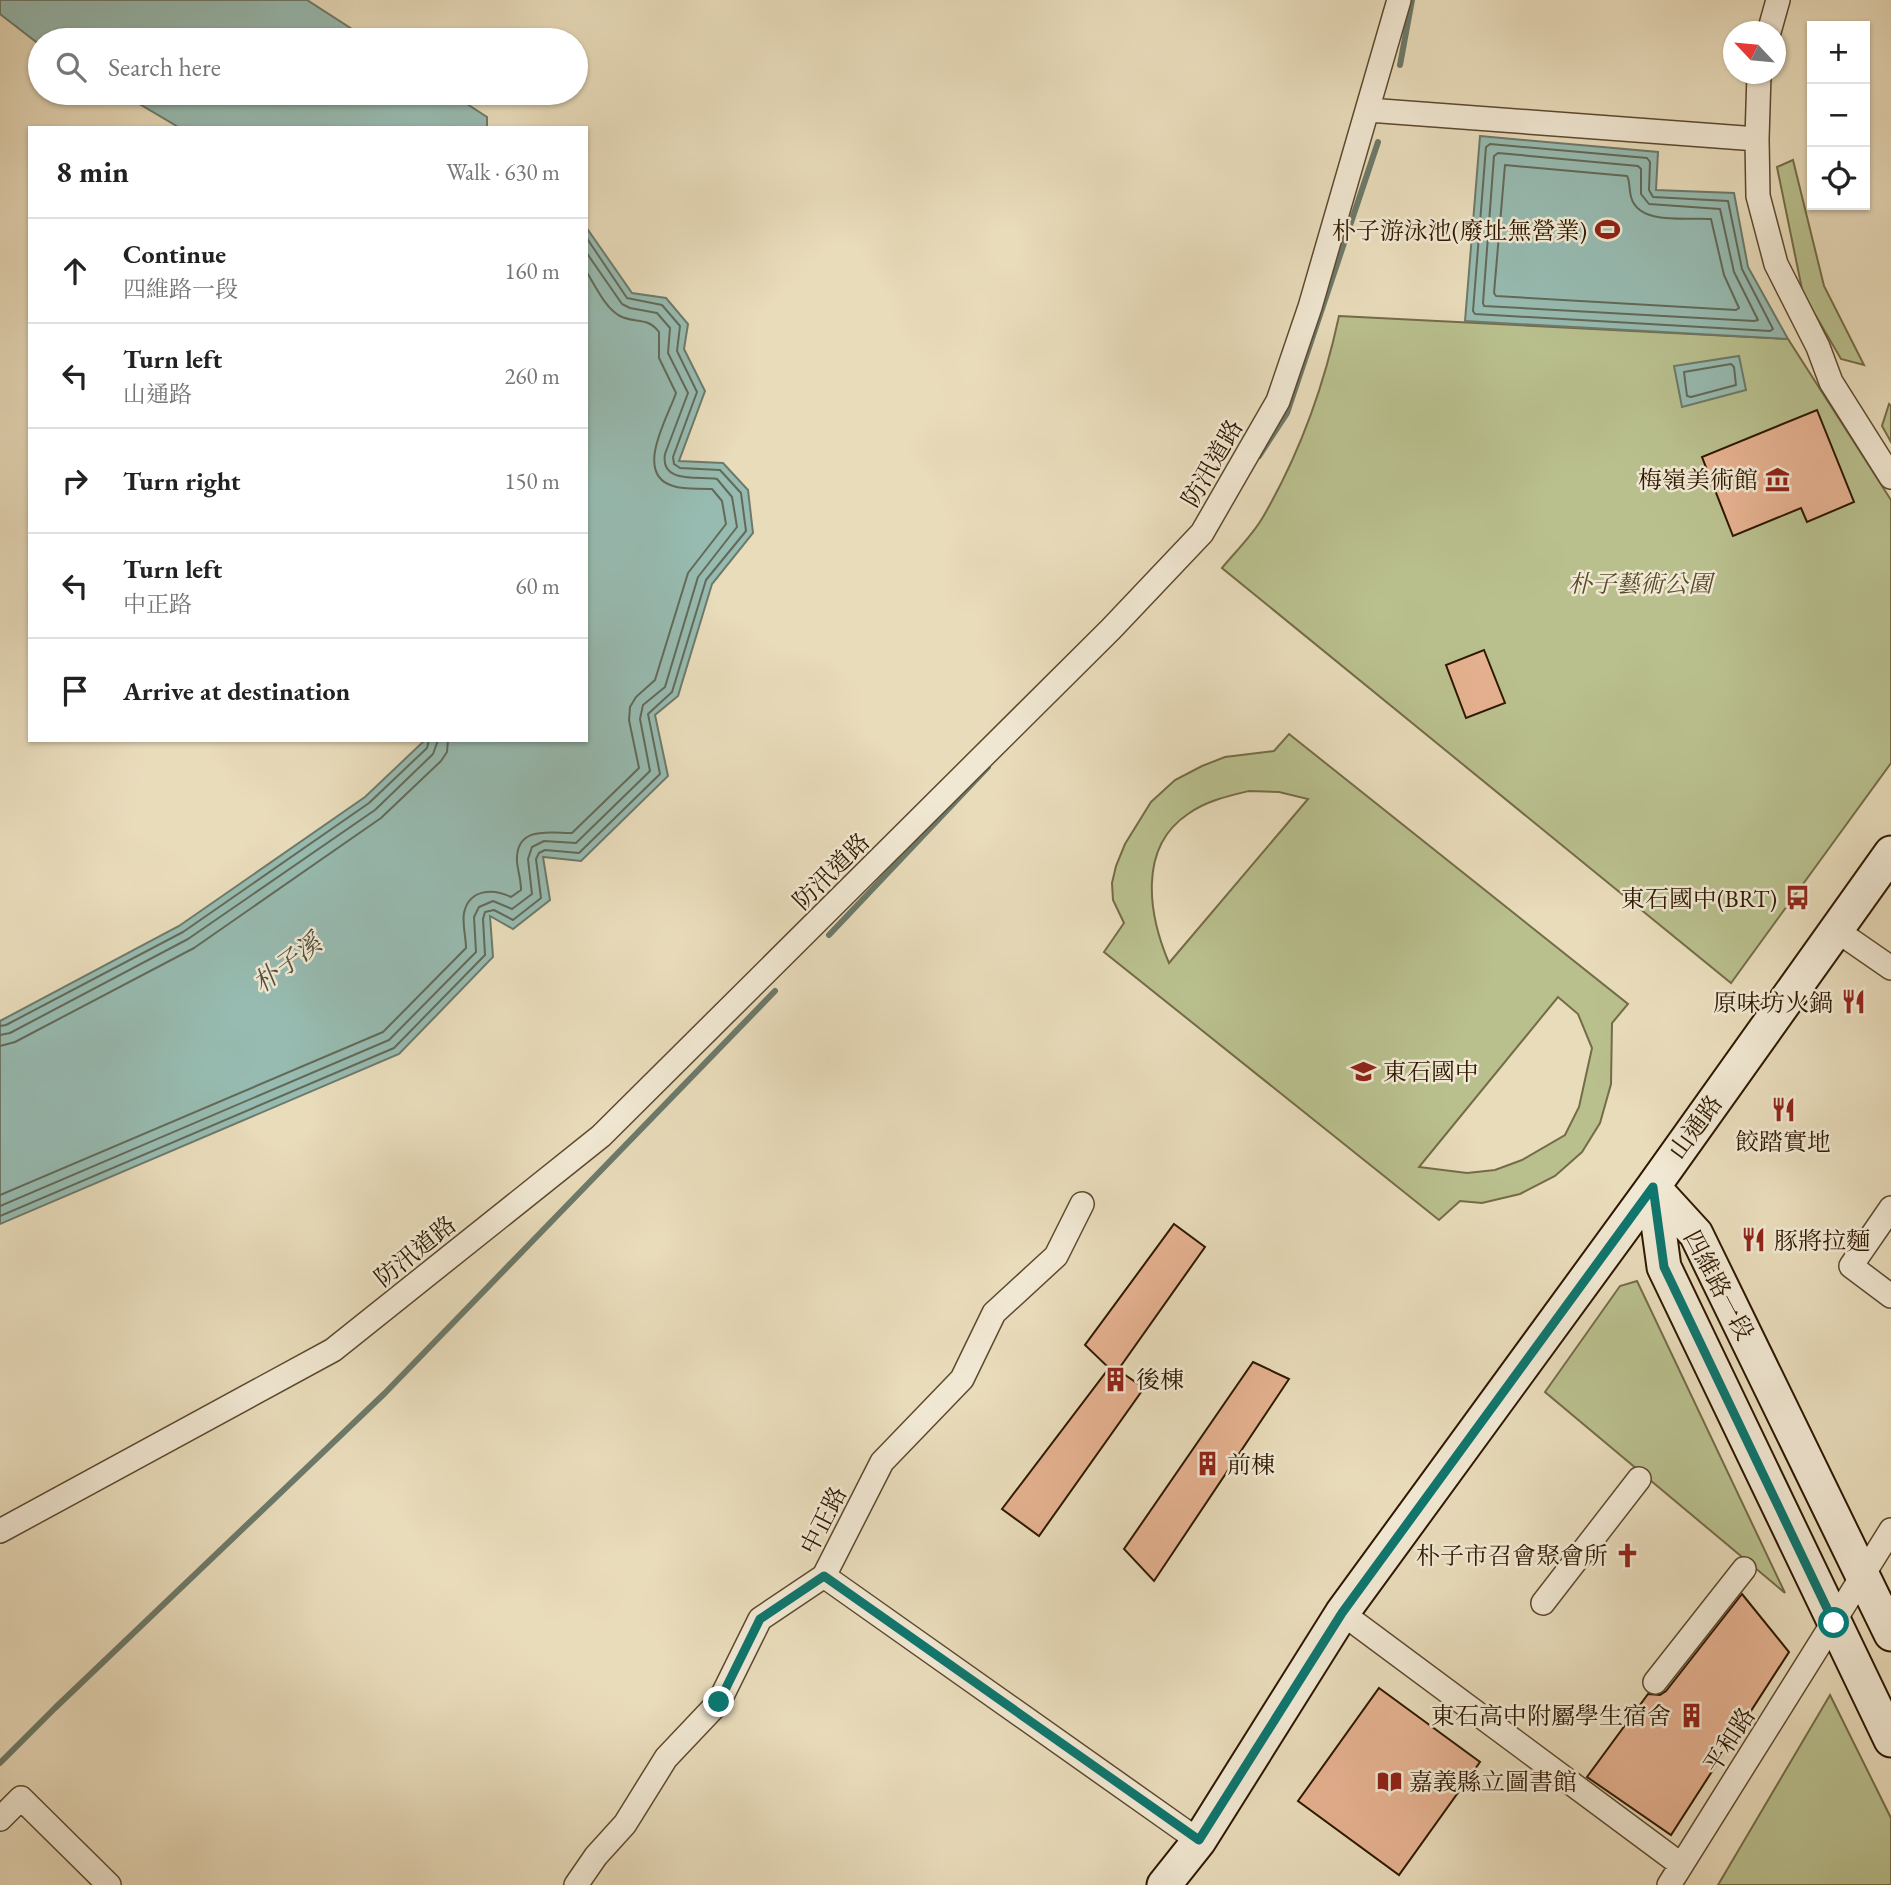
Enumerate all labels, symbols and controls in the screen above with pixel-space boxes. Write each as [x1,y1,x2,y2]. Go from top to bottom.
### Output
north arrow [1723,21,1786,84]
map controls [1807,21,1870,210]
button: + [1807,21,1870,84]
search box [28,28,588,105]
icon: search [52,48,90,86]
text: Search here [108,50,221,84]
button: − [1807,84,1870,147]
button: locate [1807,147,1870,210]
text: 8 min [56,152,129,191]
text: Walk · 630 m [446,157,560,187]
place label: 朴子游泳池(廢址無營業) [1332,215,1587,246]
sports icon: 朴子游泳池(廢址無營業) [1593,216,1621,244]
text: Continue [123,237,226,271]
icon: ahead [56,252,94,290]
text: 160 m [504,256,560,286]
text: 四維路一段 [123,274,238,304]
text: Turn left [123,342,222,376]
icon: left [56,357,94,395]
text: 260 m [504,361,560,391]
text: 山通路 [123,379,192,409]
street label: 防汛道路 [1175,414,1249,512]
icon: right [56,462,94,500]
text: Turn right [123,464,241,498]
place label: 梅嶺美術館 [1638,464,1758,495]
museum icon: 梅嶺美術館 [1764,465,1792,493]
text: 150 m [504,466,560,496]
text: Turn left [123,552,222,586]
icon: left [56,567,94,605]
park label: 朴子藝術公園 [1568,568,1716,599]
text: 60 m [515,571,560,601]
text: 中正路 [123,589,192,619]
icon: arrive [56,672,94,710]
text: Arrive at destination [123,674,350,708]
street label: 防汛道路 [786,826,876,916]
place label: 東石國中(BRT) [1621,883,1777,914]
bus stop icon: 東石國中(BRT) [1783,884,1811,912]
water label: 朴子溪 [246,924,331,1000]
place label: 原味坊火鍋 [1713,987,1833,1018]
restaurant icon: 原味坊火鍋 [1839,988,1867,1016]
place label: 東石國中 [1383,1056,1479,1087]
school or university icon: 東石國中 [1349,1057,1377,1085]
street label: 山通路 [1661,1089,1729,1165]
restaurant icon: 餃踏實地 [1769,1096,1797,1124]
place label: 餃踏實地 [1735,1126,1831,1157]
street label: 防汛道路 [368,1209,462,1293]
street label: 四維路一段 [1677,1225,1761,1345]
place label: 豚將拉麵 [1774,1225,1870,1256]
restaurant icon: 豚將拉麵 [1740,1226,1768,1254]
place label: 後棟 [1136,1364,1184,1395]
building icon: 後棟 [1102,1365,1130,1393]
place label: 前棟 [1227,1449,1275,1480]
building icon: 前棟 [1193,1450,1221,1478]
street label: 中正路 [793,1481,853,1559]
place label: 朴子市召會聚會所 [1416,1540,1608,1571]
church icon: 朴子市召會聚會所 [1614,1541,1642,1569]
route start [1818,1607,1849,1638]
route end [703,1686,734,1717]
place label: 東石高中附屬學生宿舍 [1431,1700,1671,1731]
building icon: 東石高中附屬學生宿舍 [1677,1701,1705,1729]
street label: 平和路 [1696,1701,1762,1779]
place label: 嘉義縣立圖書館 [1409,1766,1577,1797]
library icon: 嘉義縣立圖書館 [1375,1767,1403,1795]

